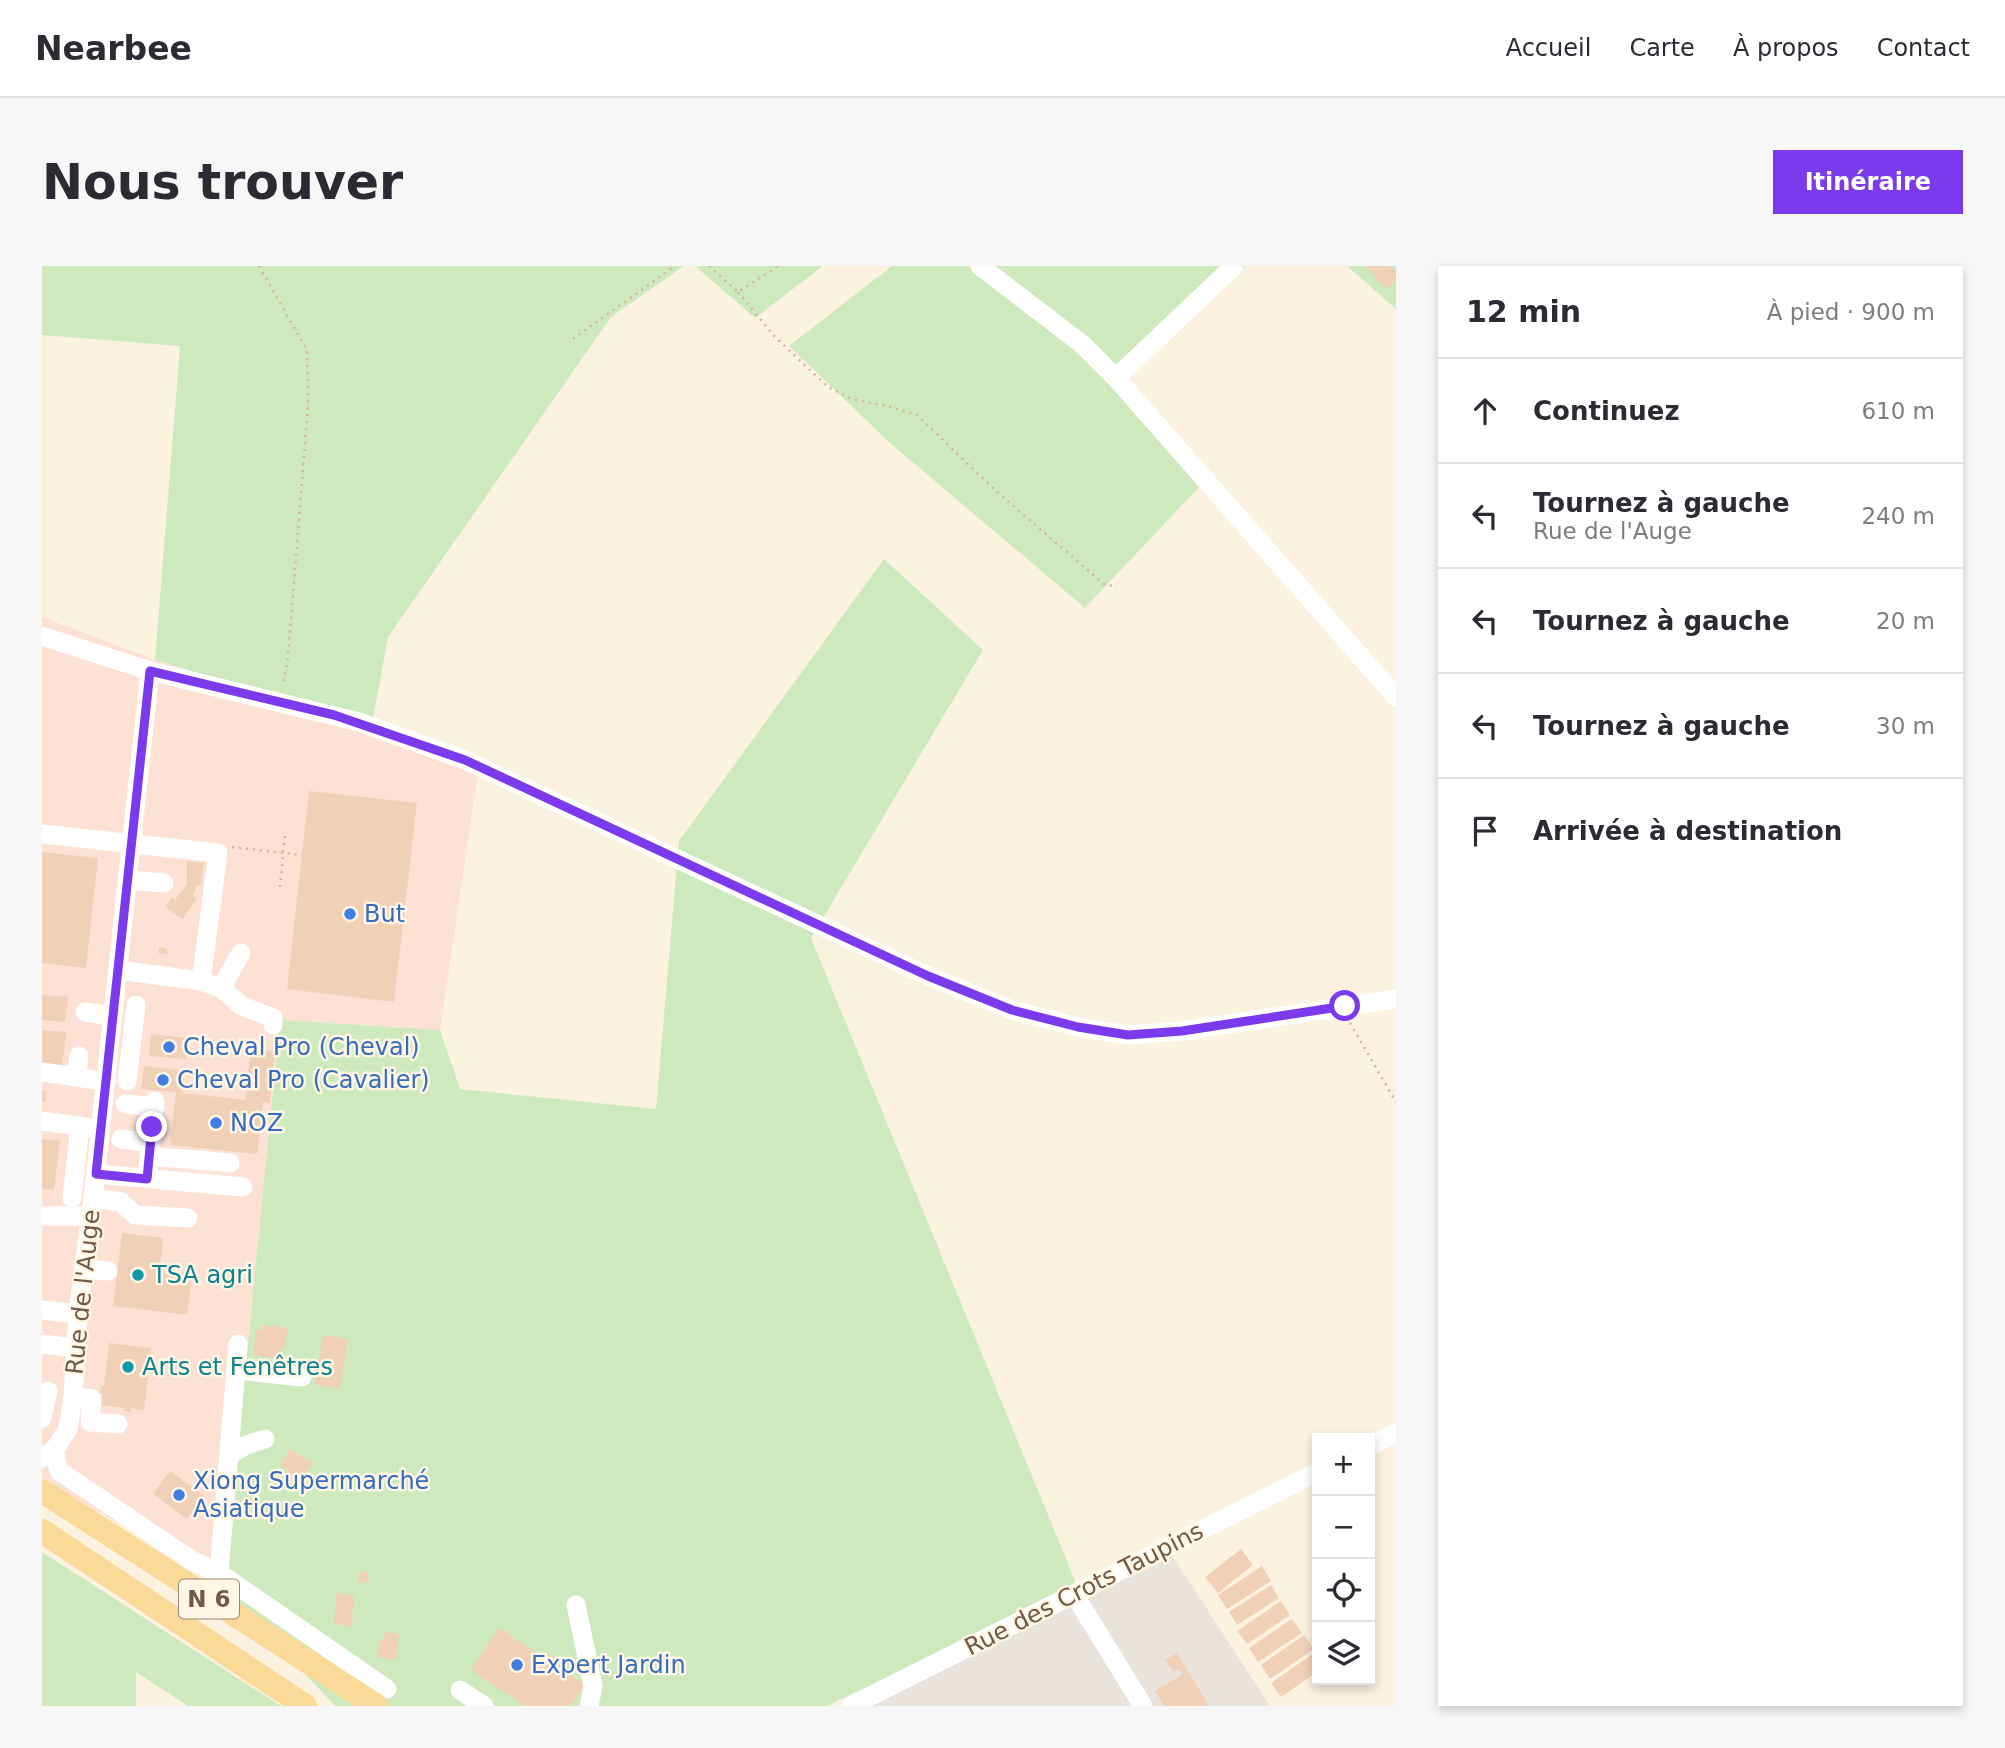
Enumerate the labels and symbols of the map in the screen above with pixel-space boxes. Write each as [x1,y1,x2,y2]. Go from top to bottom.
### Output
place label: But [364,900,405,928]
marker: But [342,906,358,922]
route start [1329,990,1360,1021]
place label: Cheval Pro (Cheval) [183,1033,420,1061]
marker: Cheval Pro (Cheval) [161,1039,177,1055]
place label: Cheval Pro (Cavalier) [177,1066,430,1094]
marker: Cheval Pro (Cavalier) [155,1072,171,1088]
place label: NOZ [230,1109,283,1137]
route end [136,1111,167,1142]
marker: NOZ [208,1115,224,1131]
street label: Rue de l'Auge [60,1208,106,1376]
place label: TSA agri [151,1261,253,1289]
marker: TSA agri [130,1267,146,1283]
place label: Arts et Fenêtres [142,1353,333,1381]
marker: Arts et Fenêtres [120,1359,136,1375]
place label: Xiong Supermarché Asiatique [193,1467,429,1523]
marker: Xiong Supermarché Asiatique [171,1487,187,1503]
street label: Rue des Crots Taupins [960,1517,1208,1661]
road number: N 6 [179,1580,239,1618]
place label: Expert Jardin [531,1651,686,1679]
marker: Expert Jardin [509,1657,525,1673]

